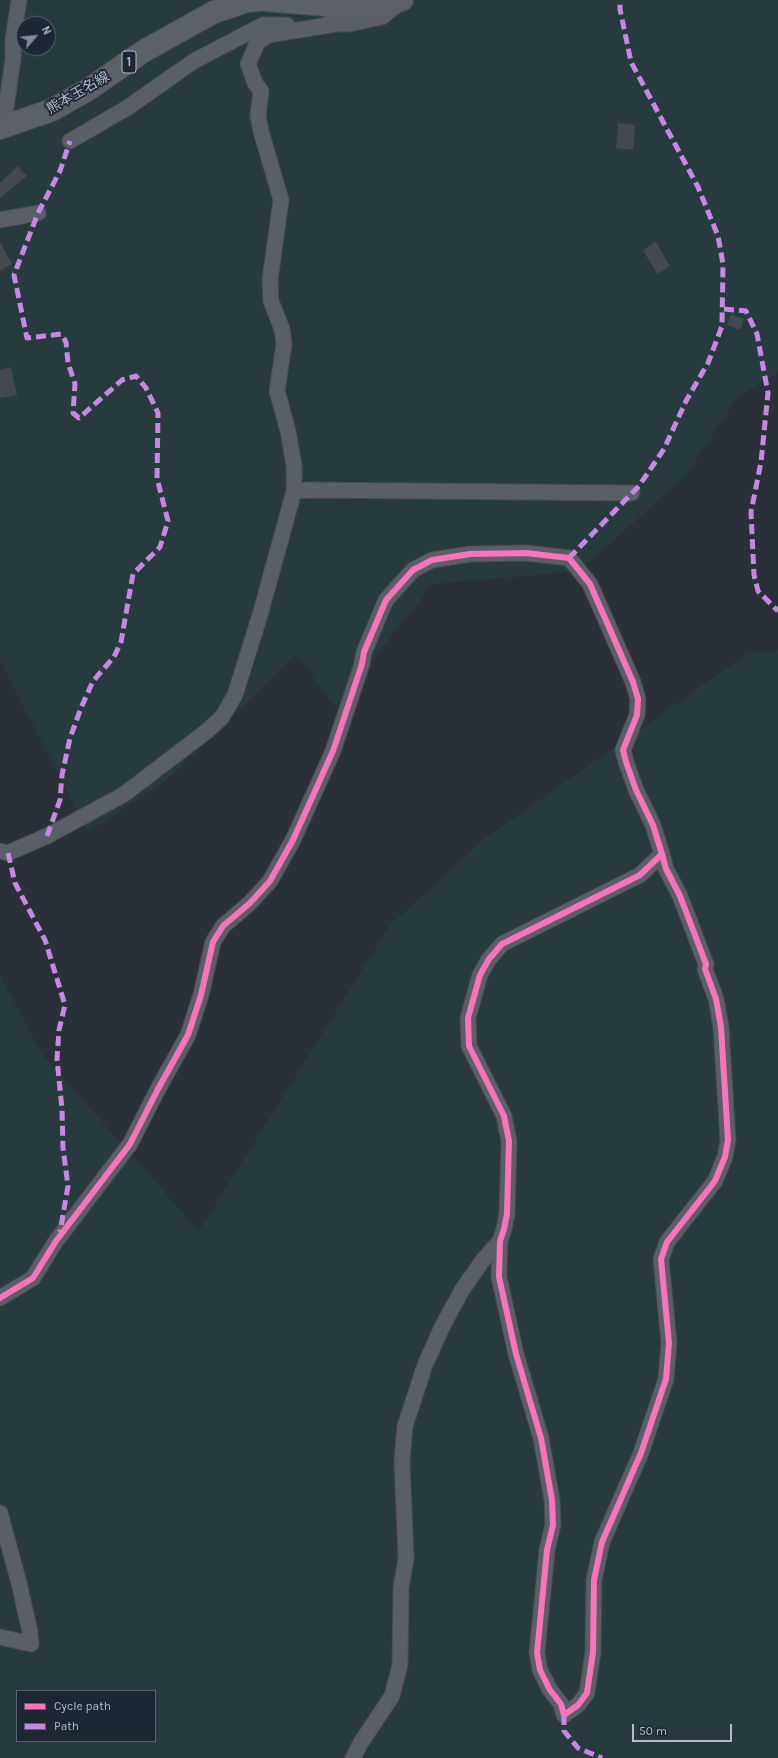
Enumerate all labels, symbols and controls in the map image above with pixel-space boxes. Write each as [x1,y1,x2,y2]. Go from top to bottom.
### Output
north arrow [16,16,56,56]
text: N [39,24,54,37]
road number: 1 [122,51,136,73]
street label: 熊本玉名線 [43,68,113,118]
legend [16,1690,156,1742]
text: Cycle path [54,1699,111,1713]
scale bar [634,1716,734,1742]
text: Path [54,1719,79,1733]
text: 50 m [639,1724,667,1738]

